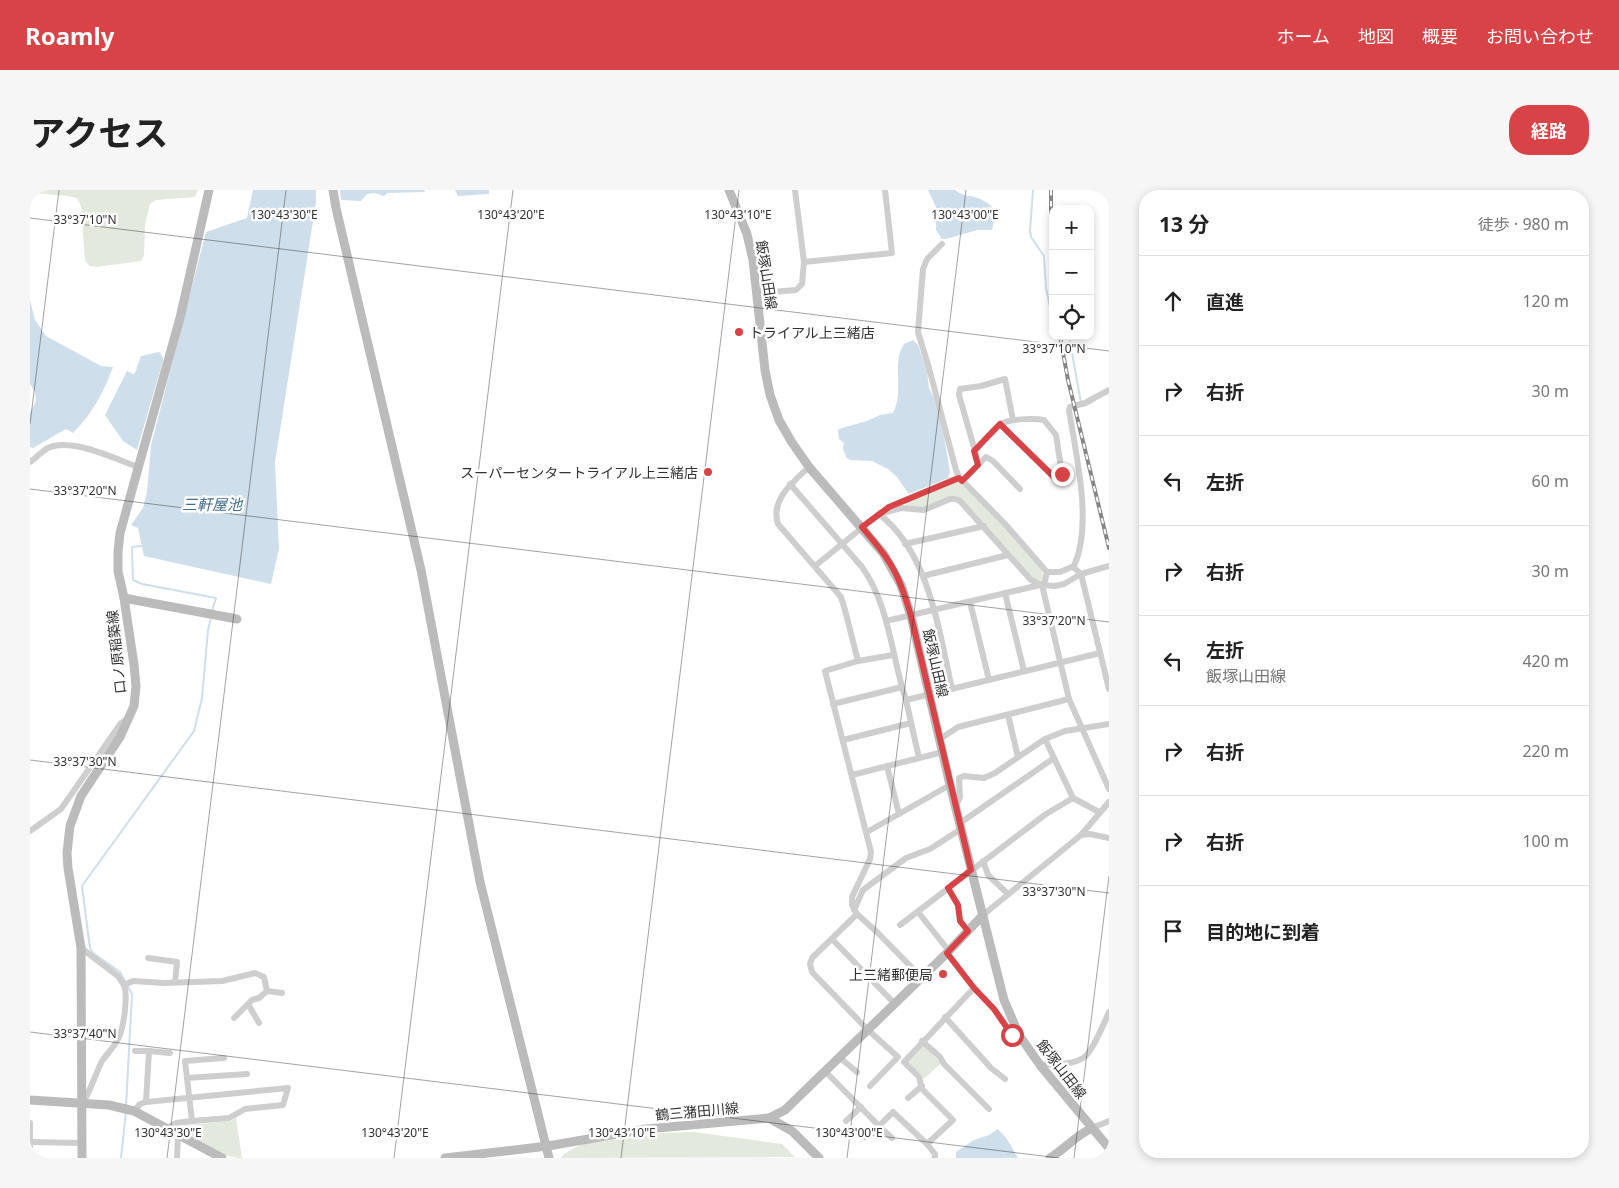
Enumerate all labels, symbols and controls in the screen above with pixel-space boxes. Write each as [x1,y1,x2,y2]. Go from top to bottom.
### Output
text: Roamly [25,19,114,52]
text: ホーム [1277,24,1330,48]
text: 地図 [1358,24,1394,48]
text: 概要 [1422,24,1458,48]
text: お問い合わせ [1486,24,1594,48]
button: 経路 [1509,105,1589,155]
text: アクセス [30,109,168,156]
map controls [1049,205,1094,340]
button: + [1049,205,1094,250]
text: 130°43'30"E [250,206,318,223]
text: 130°43'20"E [477,206,545,223]
text: 130°43'10"E [704,206,772,223]
text: 130°43'00"E [931,206,999,223]
text: 13 分 [1159,210,1209,238]
text: 33°37'10"N [53,211,117,228]
text: 徒歩 · 980 m [1478,213,1569,235]
street label: 飯塚山田線 [752,239,782,311]
button: − [1049,250,1094,295]
icon: ahead [1159,287,1187,315]
text: 直進 [1206,289,1244,315]
text: 120 m [1522,290,1569,312]
button: locate [1049,295,1094,340]
place label: トライアル上三緒店 [749,323,875,342]
marker: トライアル上三緒店 [733,326,745,338]
text: 33°37'10"N [1022,340,1086,357]
icon: right [1159,377,1187,405]
text: 右折 [1206,379,1244,405]
text: 30 m [1532,380,1569,402]
place label: スーパーセンタートライアル上三緒店 [460,463,698,482]
route end [1051,463,1074,486]
marker: スーパーセンタートライアル上三緒店 [702,466,714,478]
icon: left [1159,467,1187,495]
text: 左折 [1206,469,1244,495]
text: 60 m [1532,470,1569,492]
text: 33°37'20"N [53,482,117,499]
water label: 三軒屋池 [182,494,244,514]
icon: right [1159,557,1187,585]
text: 右折 [1206,559,1244,585]
text: 30 m [1532,560,1569,582]
street label: 口ノ原稲築線 [102,609,130,695]
text: 33°37'20"N [1022,612,1086,629]
street label: 飯塚山田線 [919,627,953,699]
text: 左折 [1206,637,1244,663]
icon: left [1159,647,1187,675]
text: 420 m [1522,650,1569,672]
text: 飯塚山田線 [1206,665,1286,687]
icon: right [1159,737,1187,765]
text: 右折 [1206,739,1244,765]
text: 220 m [1522,740,1569,762]
text: 33°37'30"N [53,753,117,770]
icon: right [1159,827,1187,855]
text: 右折 [1206,829,1244,855]
text: 100 m [1522,830,1569,852]
text: 33°37'30"N [1022,883,1086,900]
icon: arrive [1159,917,1187,945]
text: 目的地に到着 [1206,919,1320,945]
place label: 上三緒郵便局 [849,965,933,984]
marker: 上三緒郵便局 [937,968,949,980]
route start [1001,1024,1024,1047]
text: 33°37'40"N [53,1025,117,1042]
street label: 飯塚山田線 [1033,1036,1091,1102]
street label: 鶴三潴田川線 [654,1098,740,1124]
text: 130°43'30"E [134,1124,202,1141]
text: 130°43'20"E [361,1124,429,1141]
text: 130°43'10"E [588,1124,656,1141]
text: 130°43'00"E [815,1124,883,1141]

